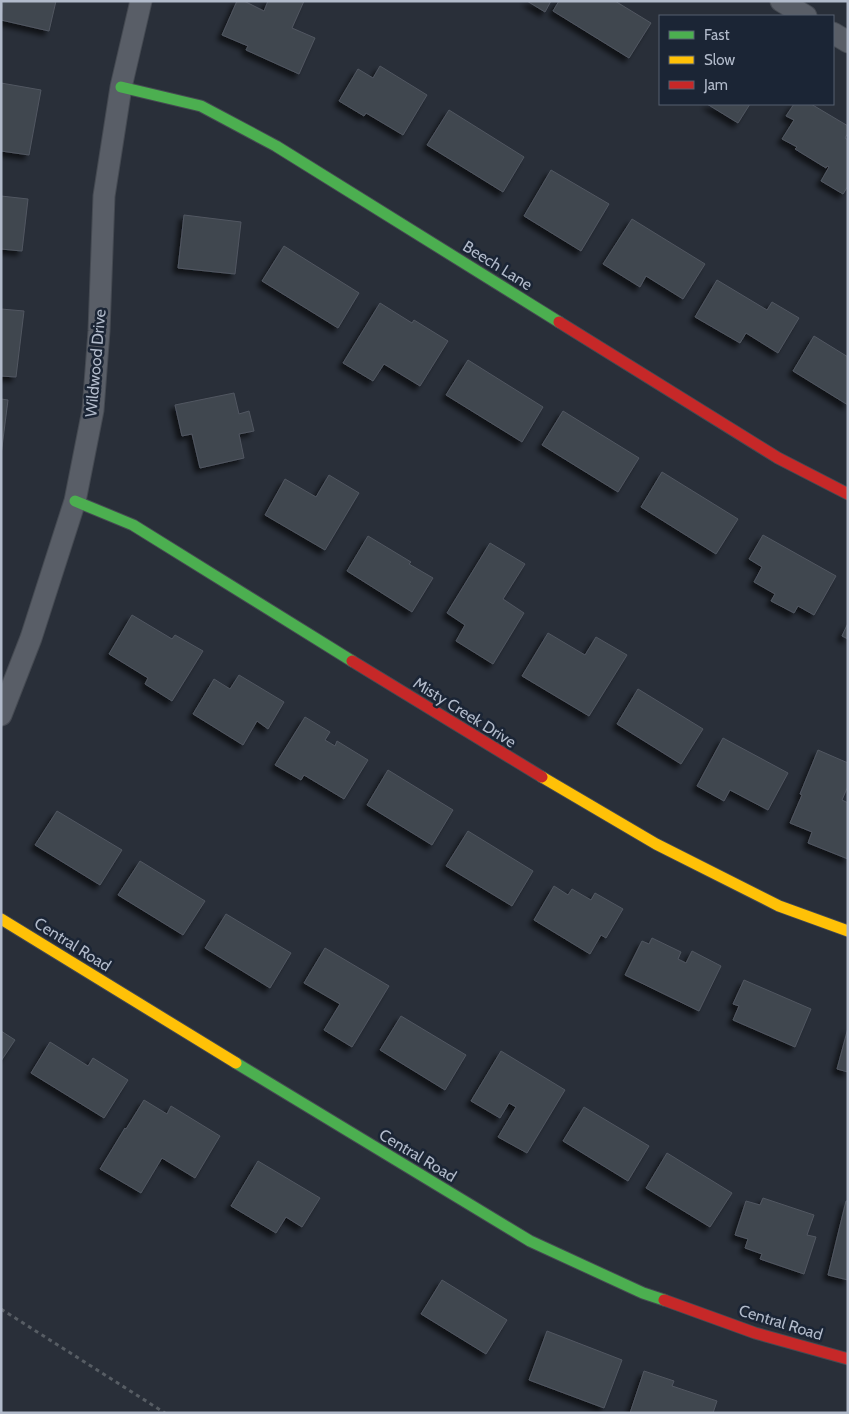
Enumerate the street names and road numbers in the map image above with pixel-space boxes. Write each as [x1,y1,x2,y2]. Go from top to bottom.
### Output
street label: Beech Lane [459,237,536,294]
street label: Wildwood Drive [81,308,110,418]
street label: Misty Creek Drive [410,673,520,752]
street label: Central Road [31,913,115,975]
street label: Central Road [376,1125,460,1186]
street label: Central Road [737,1301,825,1344]

